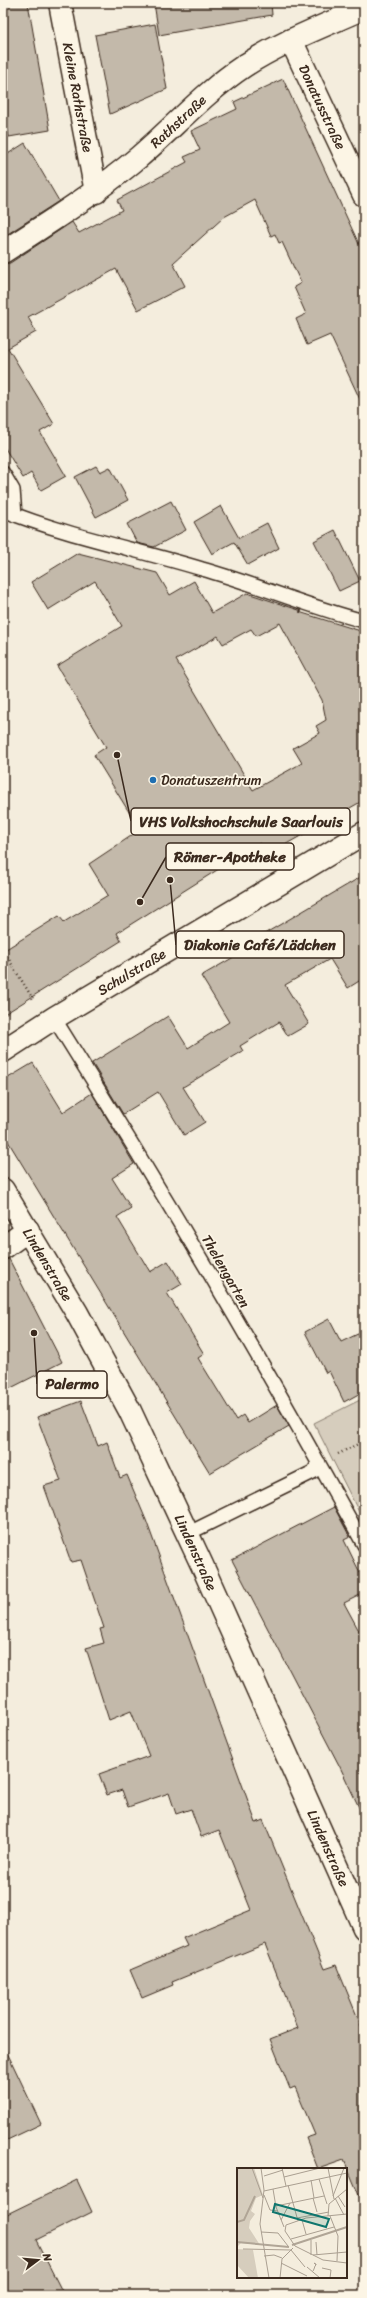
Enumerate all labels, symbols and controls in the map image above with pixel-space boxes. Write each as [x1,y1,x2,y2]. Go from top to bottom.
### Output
street label: Kleine Rathstraße [55,40,100,155]
street label: Donatusstraße [291,60,353,154]
street label: Rathstraße [144,88,213,155]
place label: Donatuszentrum [161,768,262,793]
marker: Donatuszentrum [148,775,158,785]
callout: VHS Volkshochschule Saarlouis [131,808,350,835]
text: VHS Volkshochschule Saarlouis [139,809,344,835]
callout: Römer-Apotheke [166,843,294,870]
text: Römer-Apotheke [173,844,286,870]
callout: Diakonie Café/Lädchen [176,931,344,958]
text: Diakonie Café/Lädchen [184,932,337,958]
street label: Schulstraße [93,942,171,1002]
street label: Lindenstraße [15,1223,79,1307]
street label: Thelengarten [194,1230,257,1313]
callout: Palermo [37,1371,107,1398]
text: Palermo [45,1371,99,1397]
street label: Lindenstraße [167,1510,224,1595]
street label: Lindenstraße [300,1806,356,1891]
inset map [237,2168,347,2278]
north arrow [18,2240,58,2280]
text: N [37,2250,57,2264]

